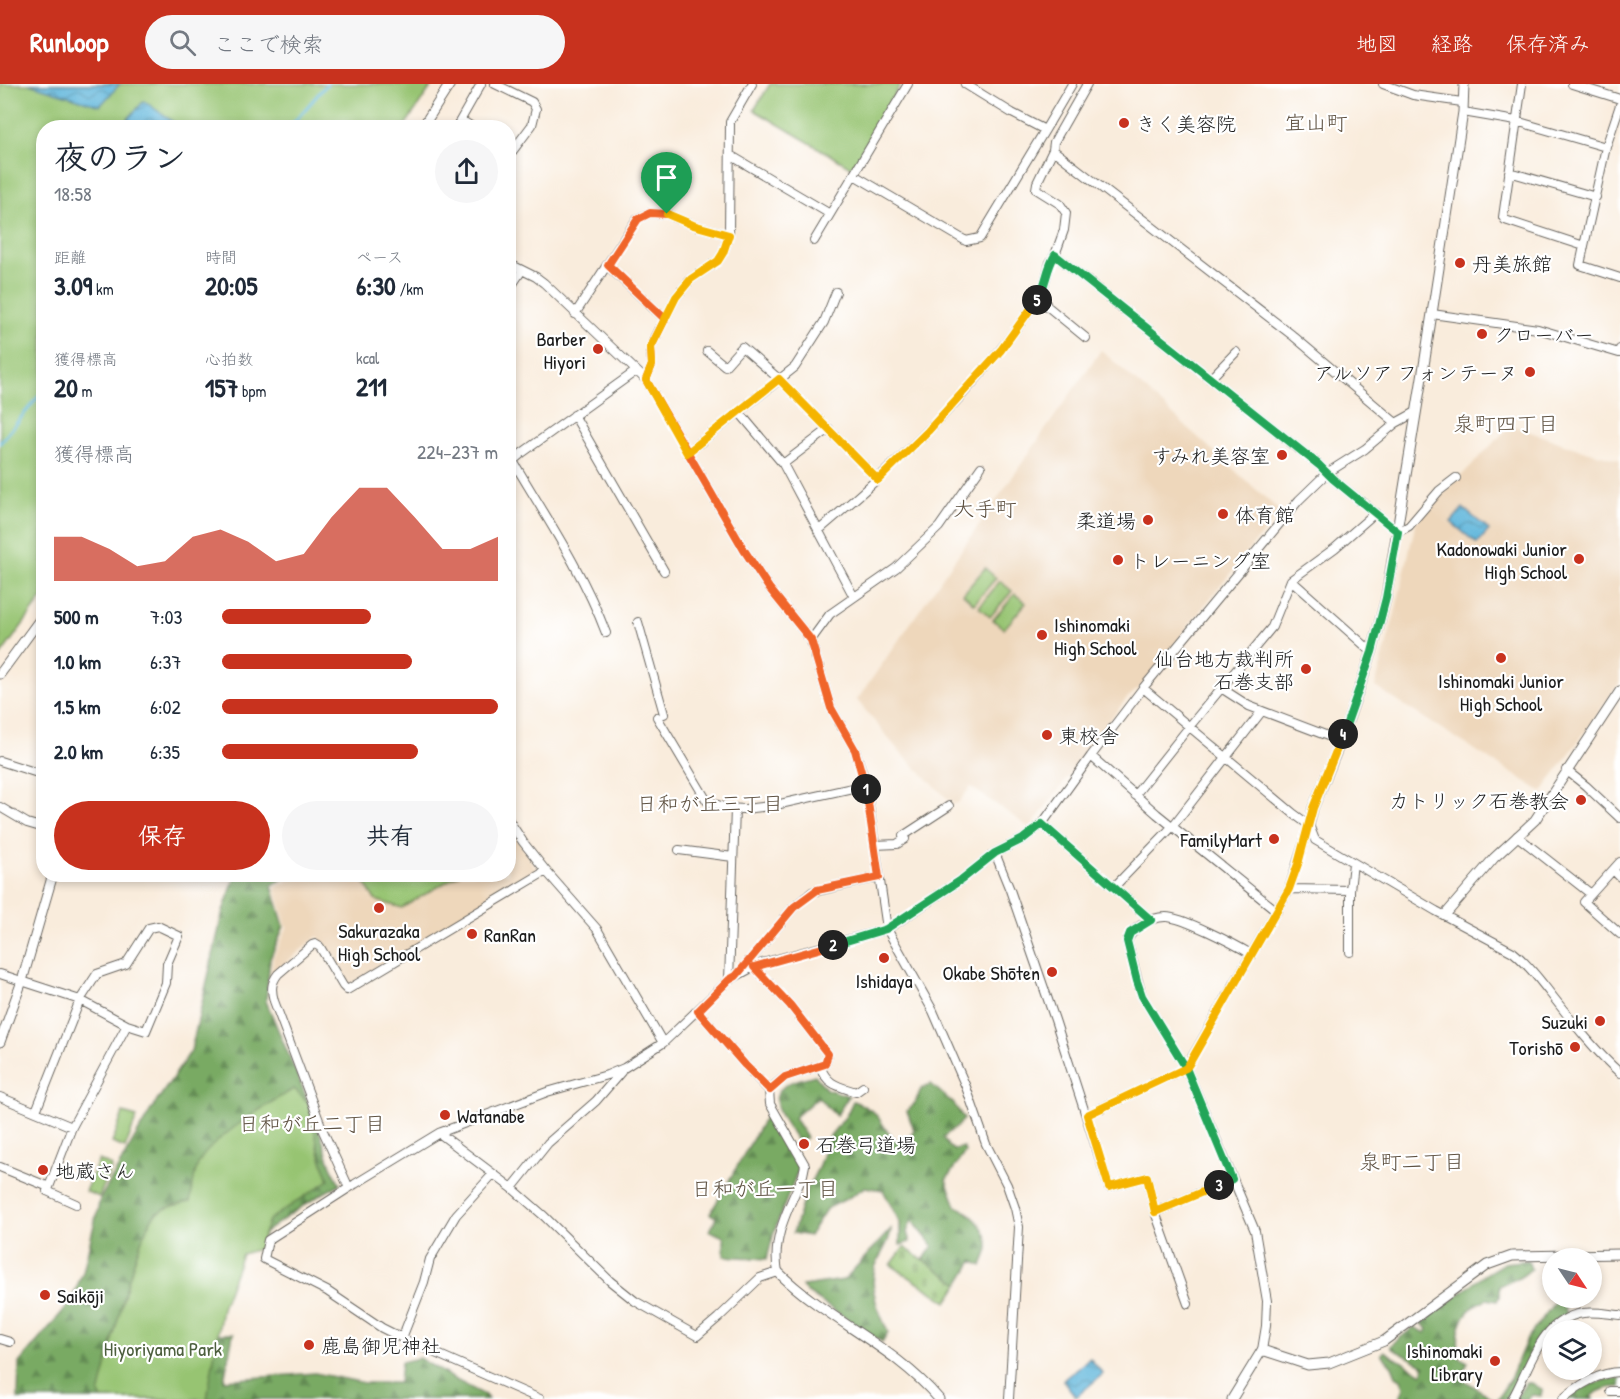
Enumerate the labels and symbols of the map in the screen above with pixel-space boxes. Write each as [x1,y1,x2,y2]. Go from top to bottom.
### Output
district label: 宜山町 [1285,108,1348,137]
place label: きく美容院 [1136,110,1236,137]
marker: きく美容院 [1117,116,1131,130]
pin [641,152,692,214]
place label: 丹美旅館 [1472,250,1552,277]
marker: 丹美旅館 [1453,256,1467,270]
pin: 5 [1022,285,1052,315]
place label: クローバー [1494,321,1594,348]
place label: Barber Hiyori [536,325,586,375]
marker: クローバー [1475,327,1489,341]
marker: Barber Hiyori [591,342,605,356]
place label: アルソア フォンテーヌ [1314,359,1518,386]
marker: アルソア フォンテーヌ [1523,365,1537,379]
district label: 泉町四丁目 [1454,409,1559,438]
place label: すみれ美容室 [1152,442,1270,469]
marker: すみれ美容室 [1275,448,1289,462]
district label: 大手町 [954,494,1017,523]
place label: 体育館 [1235,501,1295,528]
place label: 柔道場 [1076,507,1136,534]
marker: 体育館 [1216,507,1230,521]
marker: 柔道場 [1141,513,1155,527]
place label: Kadonowaki Junior High School [1437,535,1568,585]
place label: トレーニング室 [1130,547,1271,574]
marker: Kadonowaki Junior High School [1572,552,1586,566]
marker: トレーニング室 [1111,553,1125,567]
place label: Ishinomaki High School [1054,611,1137,661]
marker: Ishinomaki High School [1035,628,1049,642]
place label: 仙台地方裁判所 石巻支部 [1154,645,1294,695]
marker: Ishinomaki Junior High School [1494,651,1508,665]
marker: 仙台地方裁判所 石巻支部 [1299,662,1313,676]
place label: Ishinomaki Junior High School [1438,667,1564,717]
pin: 4 [1328,719,1358,749]
place label: 東校舎 [1059,722,1119,749]
marker: 東校舎 [1040,728,1054,742]
pin: 1 [851,774,881,804]
place label: カトリック石巻教会 [1389,787,1569,814]
district label: 日和が丘三丁目 [637,789,784,818]
marker: カトリック石巻教会 [1574,793,1588,807]
place label: FamilyMart [1179,826,1263,853]
marker: FamilyMart [1267,832,1281,846]
marker: Sakurazaka High School [372,901,386,915]
place label: Sakurazaka High School [338,917,421,967]
place label: RanRan [484,921,536,948]
marker: RanRan [465,927,479,941]
pin: 2 [818,930,848,960]
marker: Ishidaya [877,951,891,965]
place label: Okabe Shōten [942,959,1040,986]
marker: Okabe Shōten [1045,965,1059,979]
place label: Ishidaya [855,967,913,994]
place label: Suzuki [1541,1008,1588,1035]
marker: Suzuki [1593,1014,1607,1028]
place label: Torishō [1509,1034,1563,1061]
marker: Torishō [1568,1040,1582,1054]
place label: Watanabe [457,1102,525,1129]
marker: Watanabe [438,1108,452,1122]
district label: 日和が丘二丁目 [239,1109,386,1138]
place label: 石巻弓道場 [816,1131,916,1158]
marker: 石巻弓道場 [797,1137,811,1151]
district label: 泉町二丁目 [1360,1147,1465,1176]
place label: 地蔵さん [55,1157,135,1184]
marker: 地蔵さん [36,1163,50,1177]
pin: 3 [1204,1170,1234,1200]
district label: 日和が丘一丁目 [692,1174,839,1203]
north arrow [1542,1248,1602,1308]
place label: Saikōji [57,1282,104,1309]
marker: Saikōji [38,1288,52,1302]
place label: 鹿島御児神社 [321,1332,441,1359]
park label: Hiyoriyama Park [104,1335,222,1362]
place label: Ishinomaki Library [1406,1337,1483,1387]
marker: 鹿島御児神社 [302,1338,316,1352]
marker: Ishinomaki Library [1488,1354,1502,1368]

